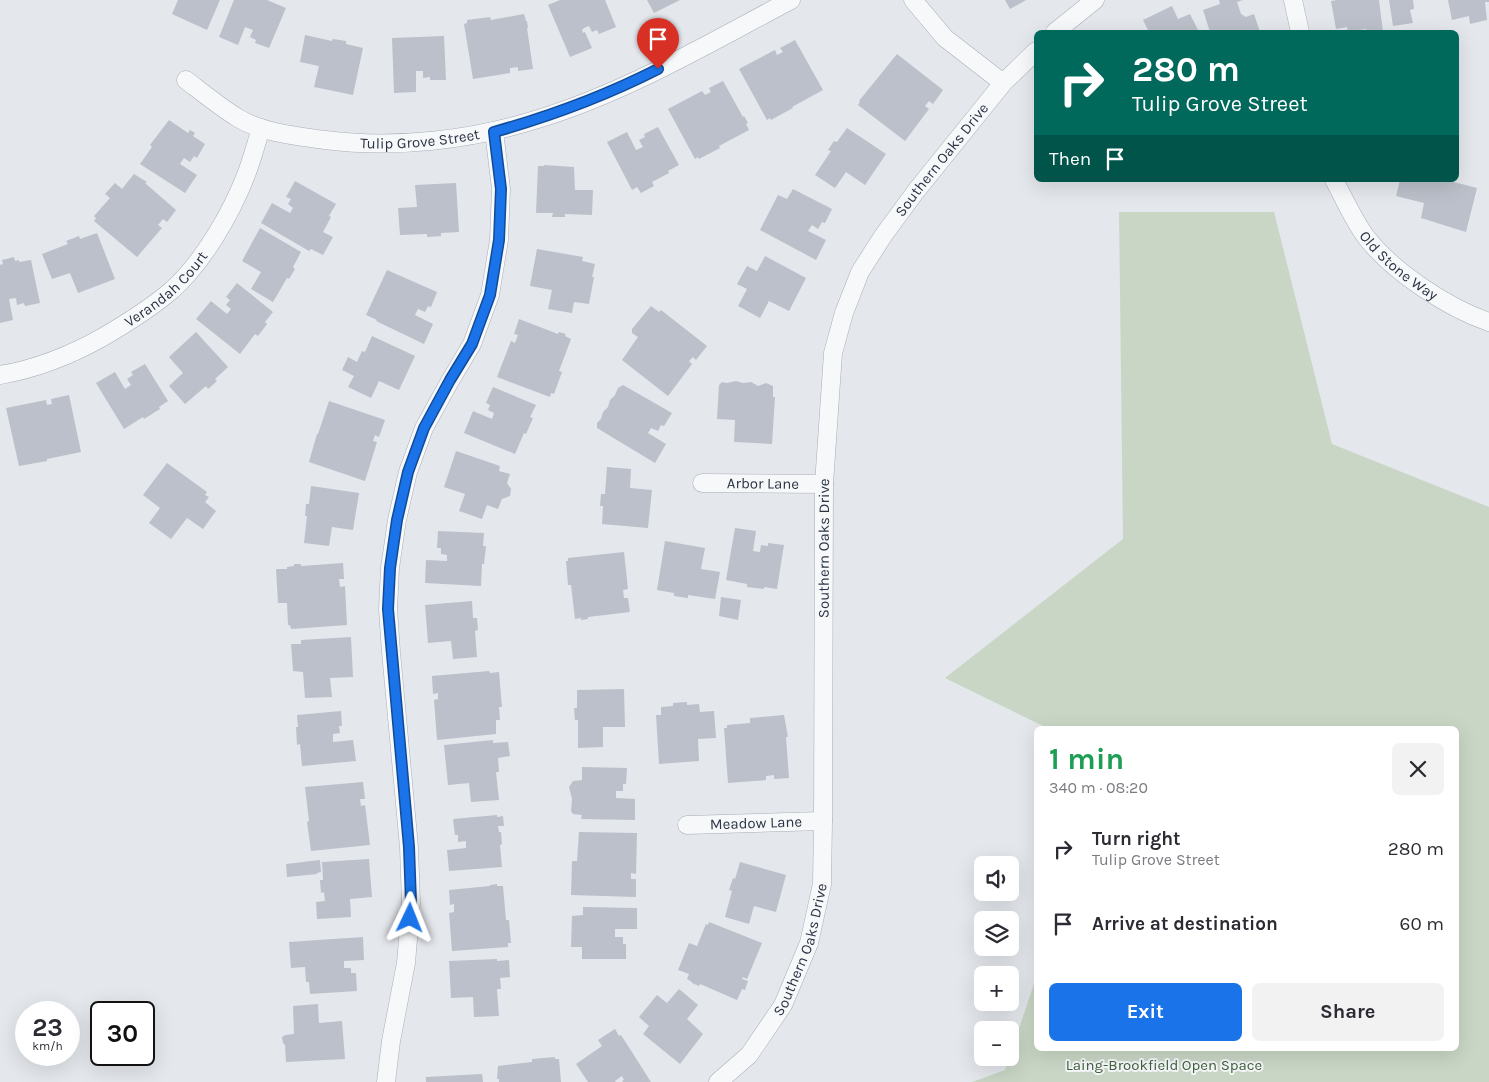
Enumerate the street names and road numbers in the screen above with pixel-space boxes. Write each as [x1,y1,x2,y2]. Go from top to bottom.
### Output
street label: Southern Oaks Drive [891,99,992,220]
street label: Tulip Grove Street [360,125,481,152]
street label: Old Stone Way [1356,227,1441,304]
street label: Verandah Court [121,248,212,331]
street label: Arbor Lane [727,474,799,493]
street label: Southern Oaks Drive [815,478,833,618]
street label: Meadow Lane [710,813,802,833]
street label: Southern Oaks Drive [769,881,831,1020]

